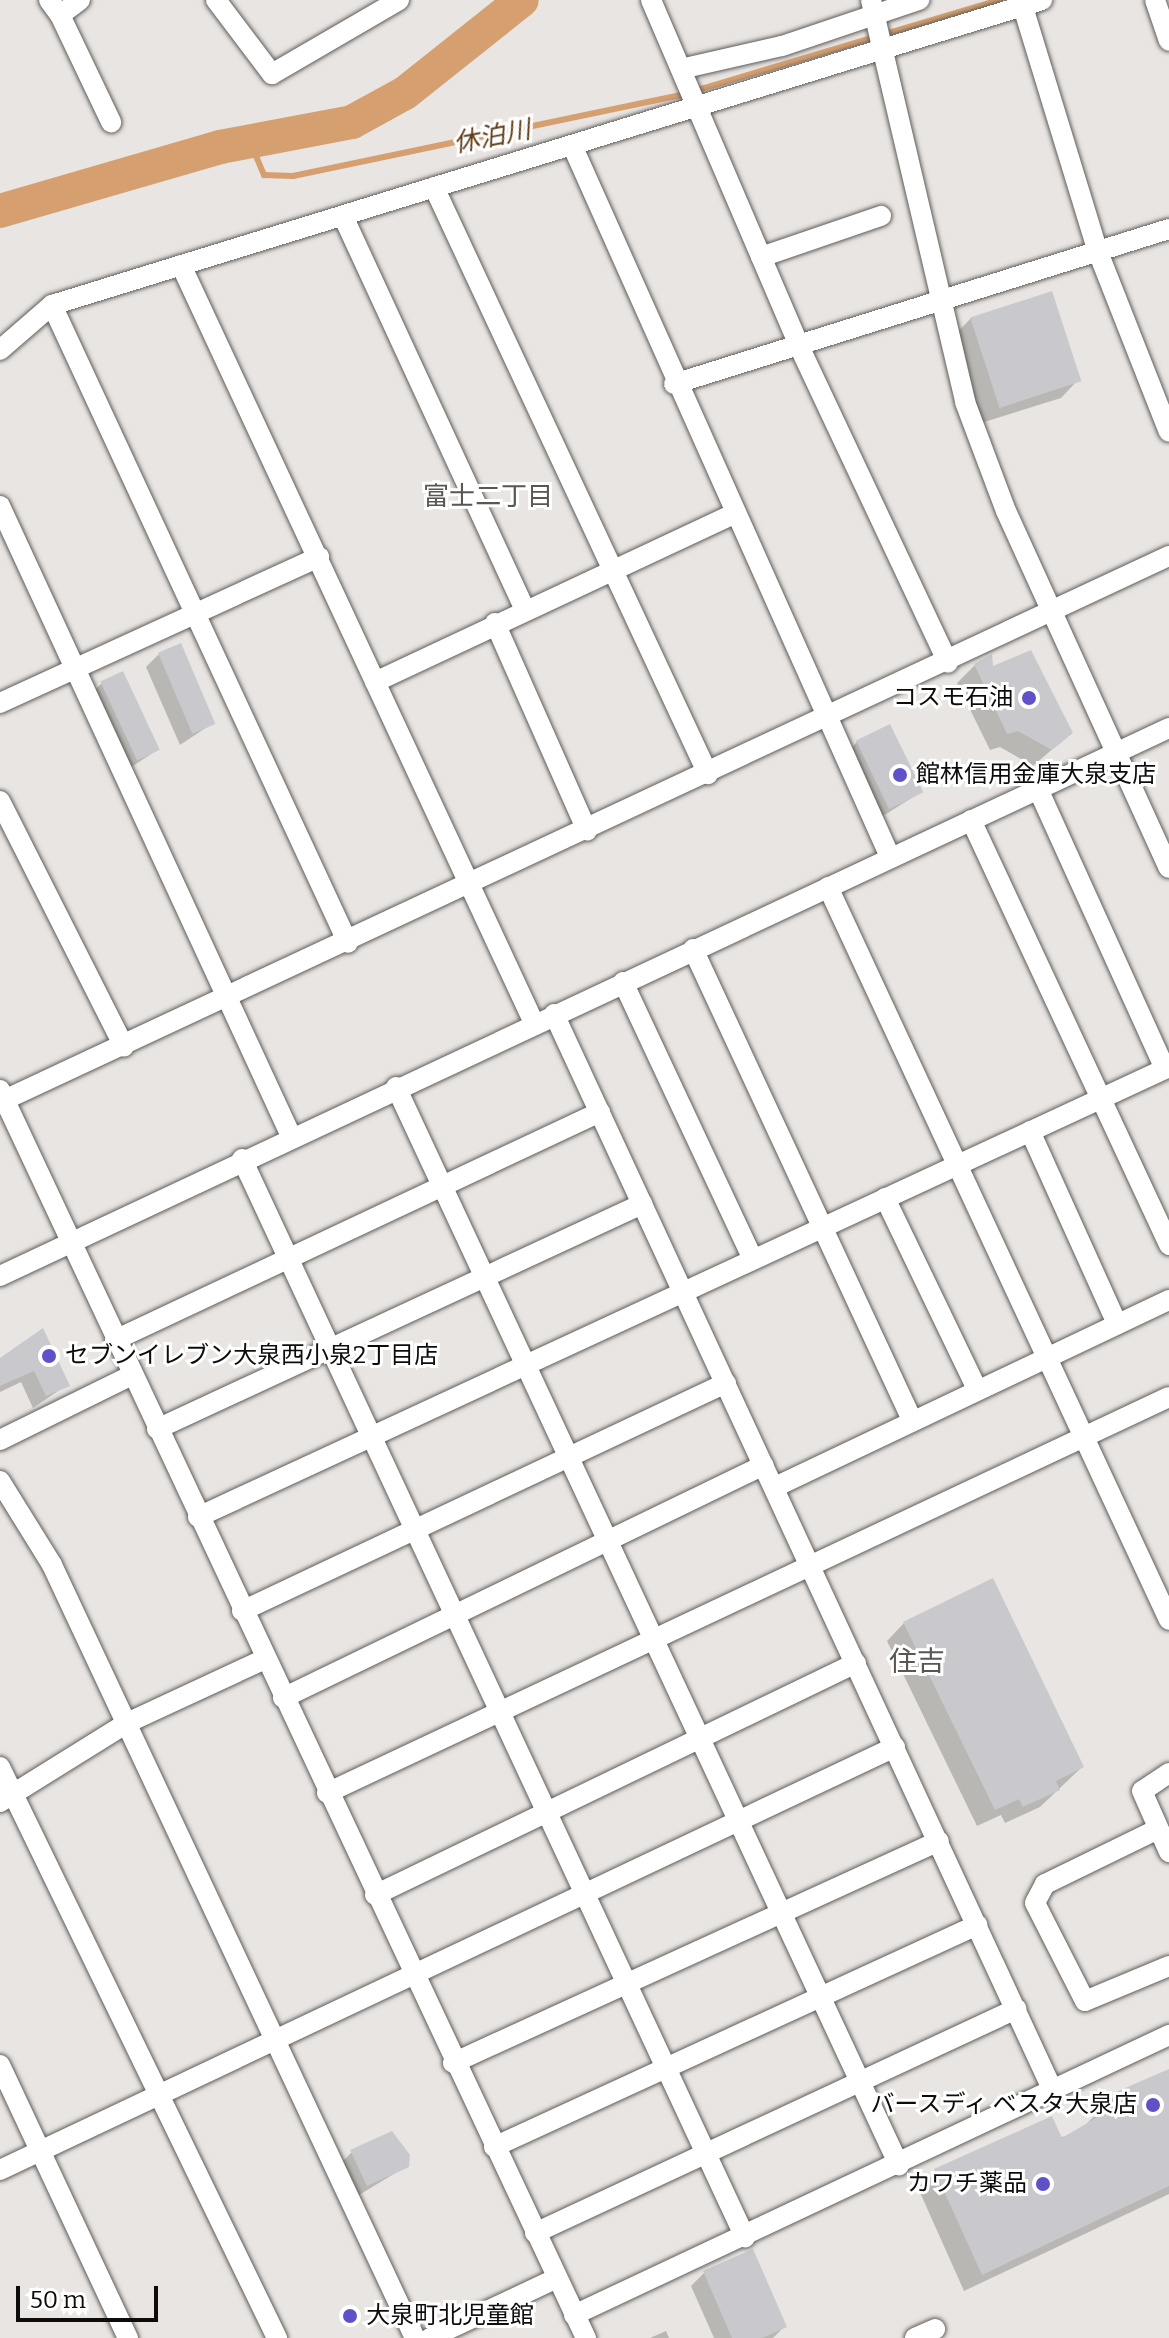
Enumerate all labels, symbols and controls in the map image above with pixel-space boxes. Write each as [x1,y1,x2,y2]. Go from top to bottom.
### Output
water label: 休泊川 [451,114,533,160]
district label: 富士二丁目 [423,481,553,513]
place label: コスモ石油 [893,684,1013,712]
marker: コスモ石油 [1020,689,1038,707]
place label: 館林信用金庫大泉支店 [916,761,1156,789]
marker: 館林信用金庫大泉支店 [891,766,909,784]
place label: セブンイレブン大泉西小泉2丁目店 [65,1342,438,1370]
marker: セブンイレブン大泉西小泉2丁目店 [40,1347,58,1365]
district label: 住吉 [889,1645,945,1679]
place label: バースディ ベスタ大泉店 [868,2091,1137,2119]
marker: バースディ ベスタ大泉店 [1144,2096,1162,2114]
place label: カワチ薬品 [907,2170,1027,2198]
marker: カワチ薬品 [1034,2175,1052,2193]
scale bar [20,2270,162,2320]
text: 50 m [30,2286,86,2314]
place label: 大泉町北児童館 [366,2302,534,2330]
marker: 大泉町北児童館 [341,2307,359,2325]

